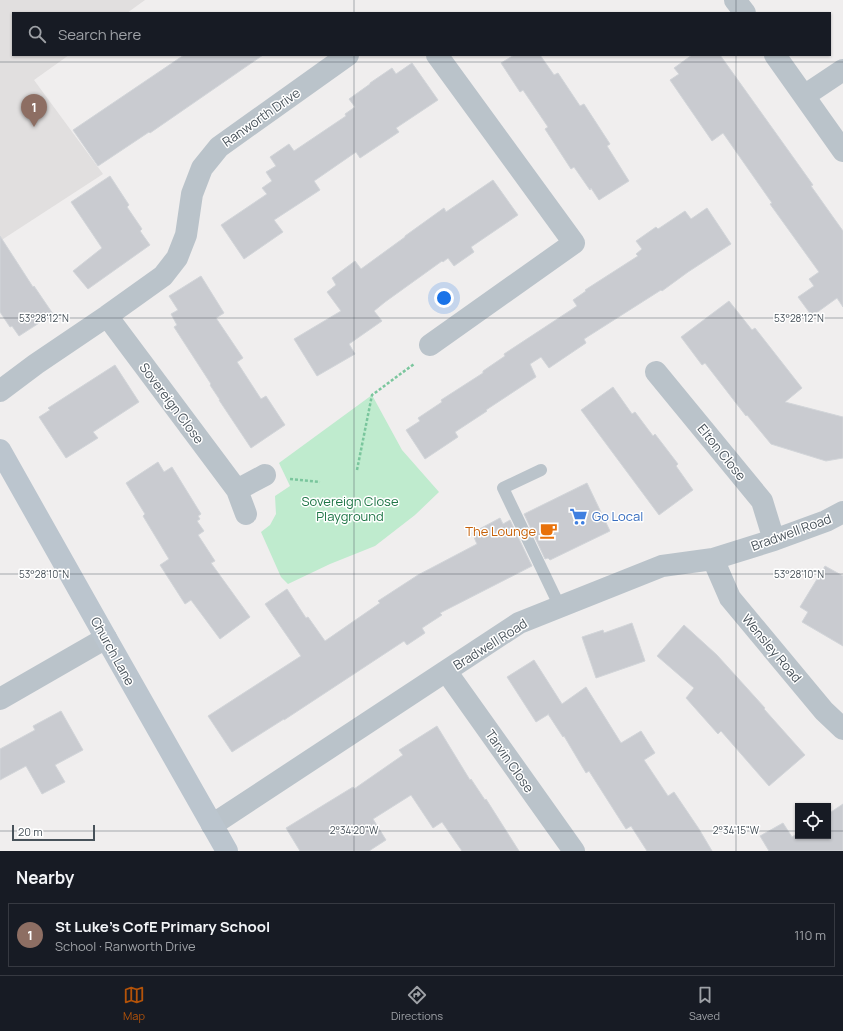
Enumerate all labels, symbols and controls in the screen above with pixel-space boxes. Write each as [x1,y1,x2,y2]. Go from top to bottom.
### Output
search box [12,12,831,56]
icon: search [26,23,48,45]
text: Search here [58,24,141,45]
street label: Ranworth Drive [219,83,304,151]
pin: 1 [21,94,47,127]
your location [434,288,454,308]
text: 53°28'12"N [19,311,69,325]
text: 53°28'12"N [774,311,824,325]
street label: Sovereign Close [136,359,209,447]
street label: Elton Close [694,420,751,484]
park label: Sovereign Close Playground [302,492,399,525]
supermarket icon: Go Local [569,506,589,526]
place label: Go Local [592,507,643,525]
street label: Bradwell Road [748,509,834,555]
cafe icon: The Lounge [539,521,559,541]
place label: The Lounge [465,522,536,540]
text: 53°28'10"N [19,567,69,581]
text: 53°28'10"N [774,567,824,581]
street label: Wensley Road [738,610,806,686]
street label: Church Lane [87,613,139,689]
street label: Bradwell Road [450,614,530,674]
street label: Tarvin Close [482,726,539,796]
map controls [795,803,831,839]
button: locate [795,803,831,839]
scale bar [12,823,95,842]
text: 2°34'20"W [330,823,379,837]
text: 2°34'15"W [713,823,760,837]
text: 20 m [18,824,43,839]
text: Nearby [16,866,74,889]
text: St Luke's CofE Primary School [55,916,270,937]
text: 1 [27,926,33,944]
text: 110 m [794,926,826,944]
text: School · Ranworth Drive [55,937,196,955]
tab: Map [123,984,145,1023]
tab: Directions [391,984,443,1023]
tab: Saved [689,984,720,1023]

